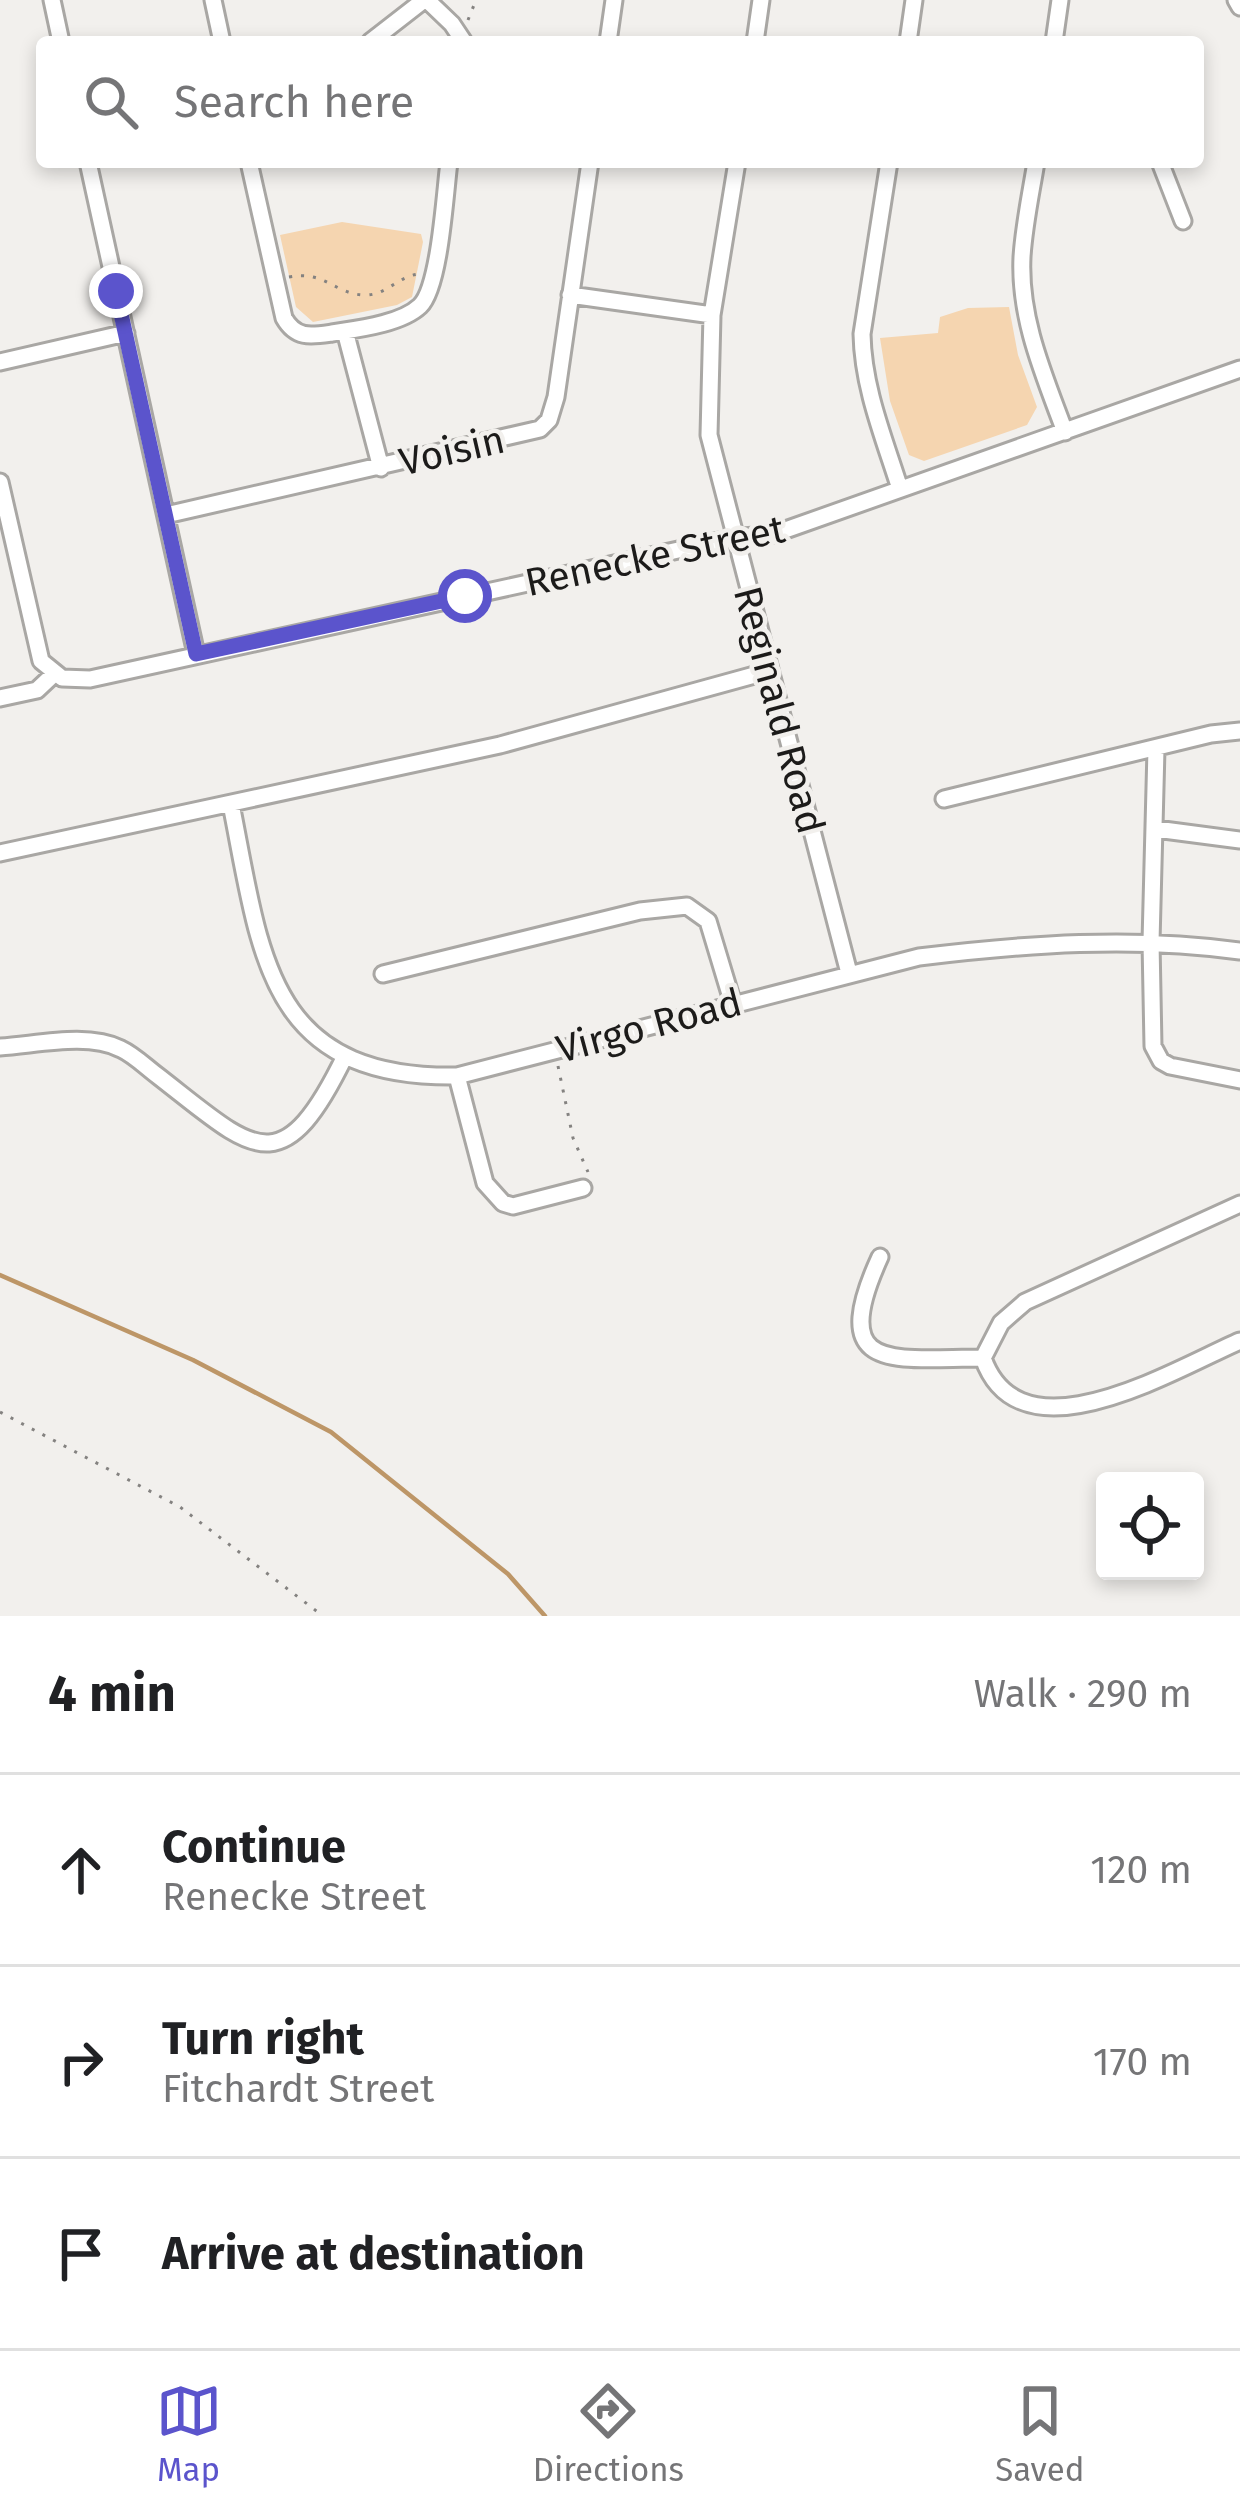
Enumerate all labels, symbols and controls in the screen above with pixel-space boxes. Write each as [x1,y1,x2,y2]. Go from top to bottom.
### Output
search box [36,36,1204,168]
icon: search [78,69,144,135]
text: Search here [174,75,414,129]
route end [89,264,143,318]
street label: Voisin [395,417,509,485]
street label: Renecke Street [521,506,790,606]
route start [438,569,492,623]
street label: Reginald Road [724,581,834,839]
street label: Virgo Road [551,979,747,1073]
map controls [1096,1472,1204,1580]
button: locate [1096,1472,1204,1580]
text: 4 min [48,1663,176,1725]
text: Walk · 290 m [974,1671,1192,1717]
text: Continue [162,1820,346,1874]
icon: ahead [48,1837,114,1903]
text: 120 m [1090,1847,1192,1893]
text: Renecke Street [162,1874,426,1920]
text: Turn right [162,2012,364,2066]
icon: right [48,2029,114,2095]
text: 170 m [1093,2039,1192,2085]
text: Fitchardt Street [162,2066,434,2112]
icon: arrive [48,2221,114,2287]
text: Arrive at destination [162,2227,585,2281]
tab: Map [156,2378,222,2490]
tab: Directions [533,2378,684,2490]
tab: Saved [995,2378,1084,2490]

